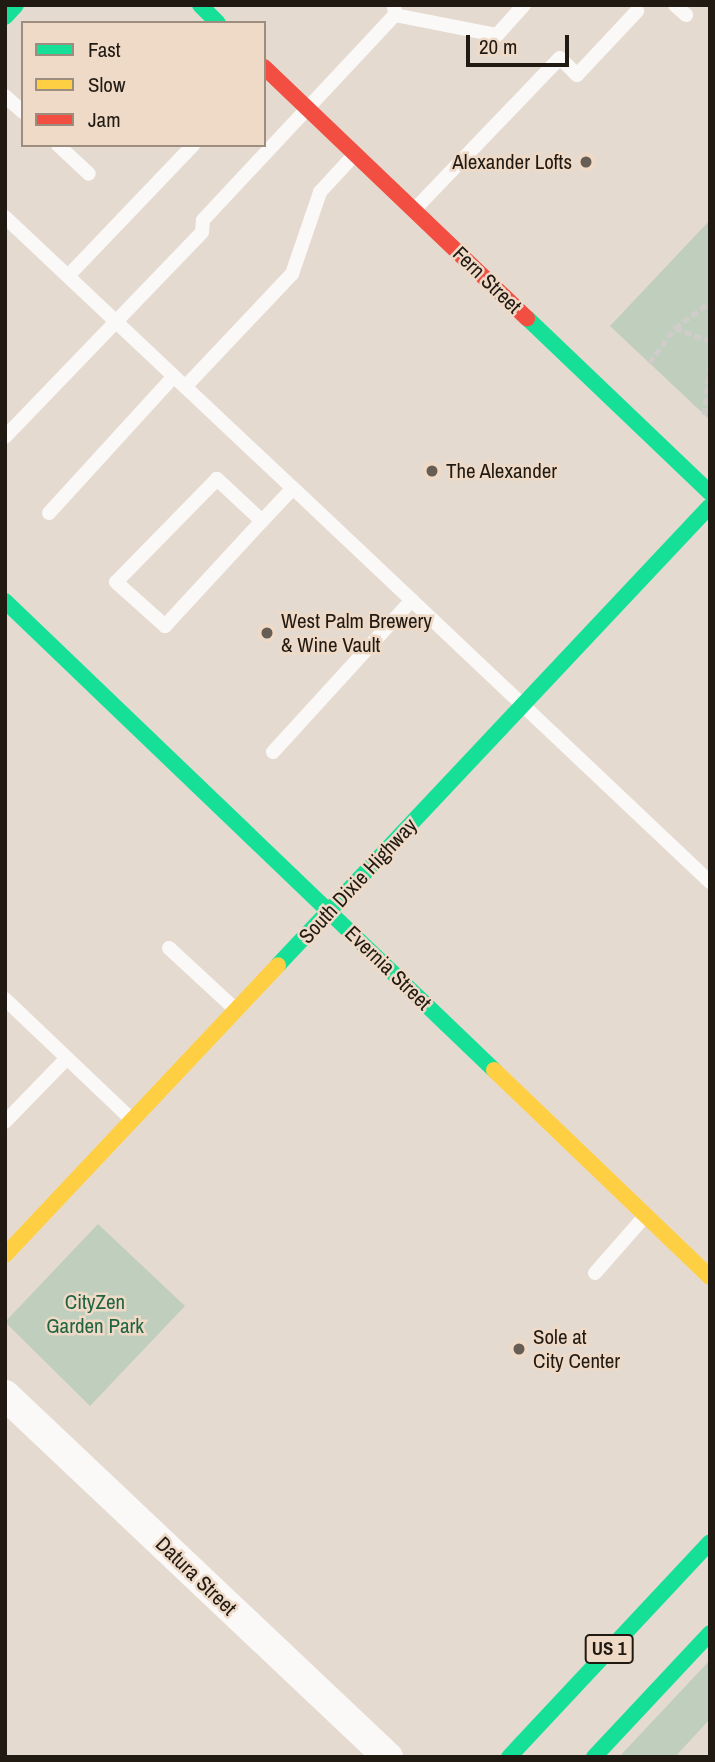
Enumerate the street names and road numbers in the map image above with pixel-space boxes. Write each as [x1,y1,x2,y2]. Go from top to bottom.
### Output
street label: Fern Street [448,241,526,319]
street label: South Dixie Highway [294,813,422,949]
street label: Evernia Street [340,921,436,1015]
street label: Datura Street [150,1531,242,1621]
road number: US 1 [584,1634,634,1665]

